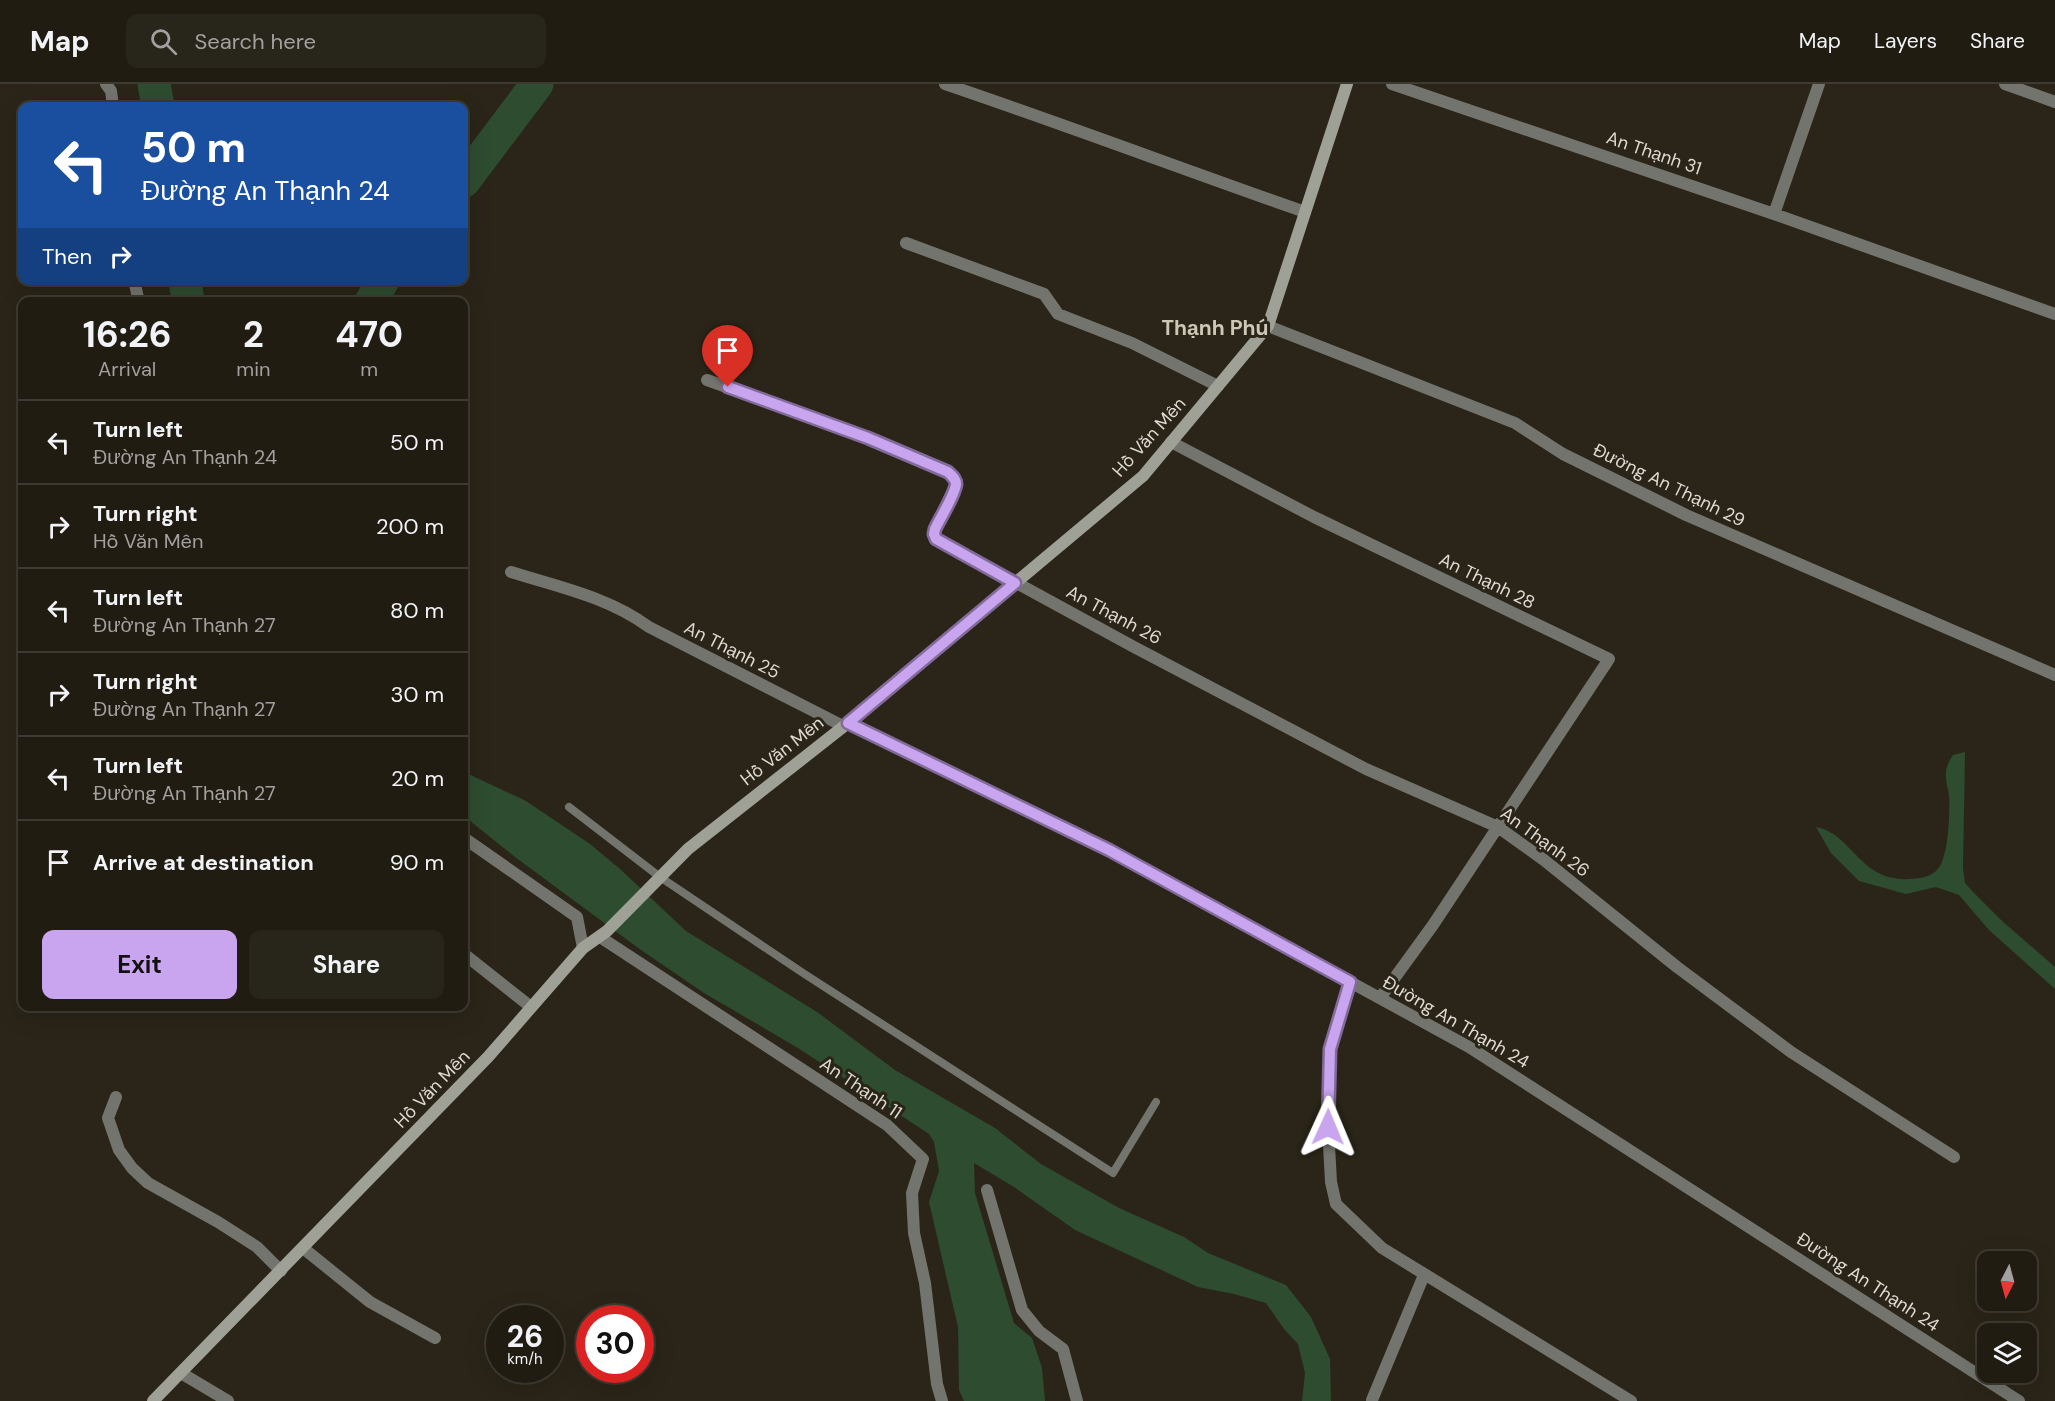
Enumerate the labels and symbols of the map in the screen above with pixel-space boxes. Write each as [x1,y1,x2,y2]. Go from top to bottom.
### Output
street label: An Thạnh 31 [1603,126,1705,180]
district label: Thạnh Phú [1162,314,1268,342]
pin [702,325,753,387]
street label: Hồ Văn Mên [1107,392,1191,482]
street label: Đường An Thạnh 29 [1589,438,1749,532]
street label: An Thạnh 28 [1435,547,1539,615]
street label: An Thạnh 26 [1062,580,1166,650]
street label: An Thạnh 25 [680,616,784,684]
street label: Hồ Văn Mên [735,711,829,791]
street label: An Thạnh 26 [1496,802,1594,882]
street label: Đường An Thạnh 24 [1378,970,1534,1074]
street label: Hồ Văn Mên [389,1045,475,1133]
street label: An Thạnh 11 [815,1052,907,1124]
position arrow [1296,1095,1360,1159]
street label: Đường An Thạnh 24 [1792,1227,1944,1337]
north arrow [1977,1251,2037,1311]
speed limit sign: 30 [576,1305,654,1383]

